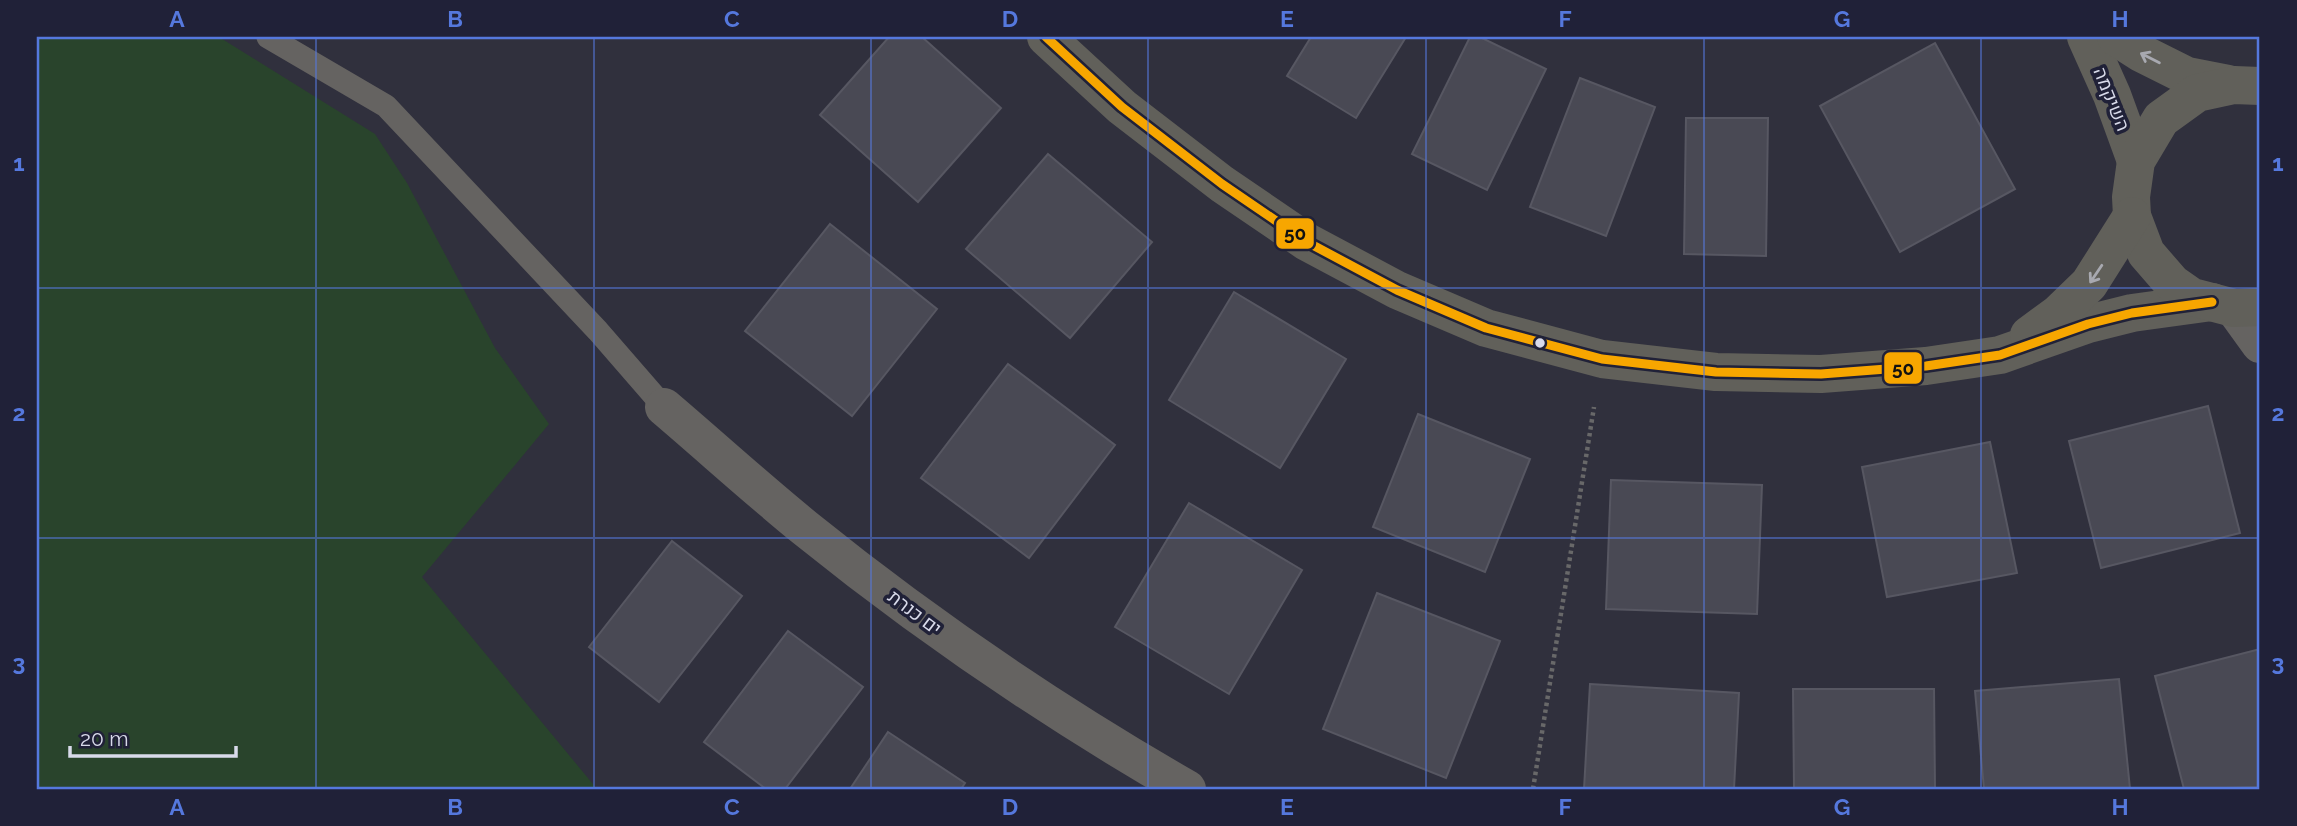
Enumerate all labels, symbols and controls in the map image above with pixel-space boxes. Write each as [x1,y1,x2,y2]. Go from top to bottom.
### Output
text: A [169,5,185,32]
text: B [447,5,463,32]
text: C [724,5,740,32]
text: D [1002,5,1018,32]
text: E [1280,5,1294,32]
text: F [1558,5,1572,32]
text: G [1834,5,1850,32]
text: H [2111,5,2129,32]
one-way arrow [2140,50,2161,64]
street label: השיקמה [2089,64,2135,134]
text: 1 [13,149,25,176]
text: 1 [2272,149,2284,176]
line badge: 50 [1275,217,1315,250]
text: 50 [1284,222,1306,244]
one-way arrow [2089,264,2103,283]
unlabelled marker [1533,336,1547,350]
line badge: 50 [1883,351,1923,385]
text: 50 [1892,357,1914,379]
text: 2 [13,399,25,426]
text: 2 [2272,399,2284,426]
street label: ים כנרת [884,585,946,639]
text: 3 [13,649,25,676]
text: 3 [2272,649,2284,676]
scale bar [70,714,236,758]
text: 20 m [80,726,128,751]
text: A [169,793,185,820]
text: B [447,793,463,820]
text: C [724,793,740,820]
text: D [1002,793,1018,820]
text: E [1280,793,1294,820]
text: F [1558,793,1572,820]
text: G [1834,793,1850,820]
text: H [2111,793,2129,820]

